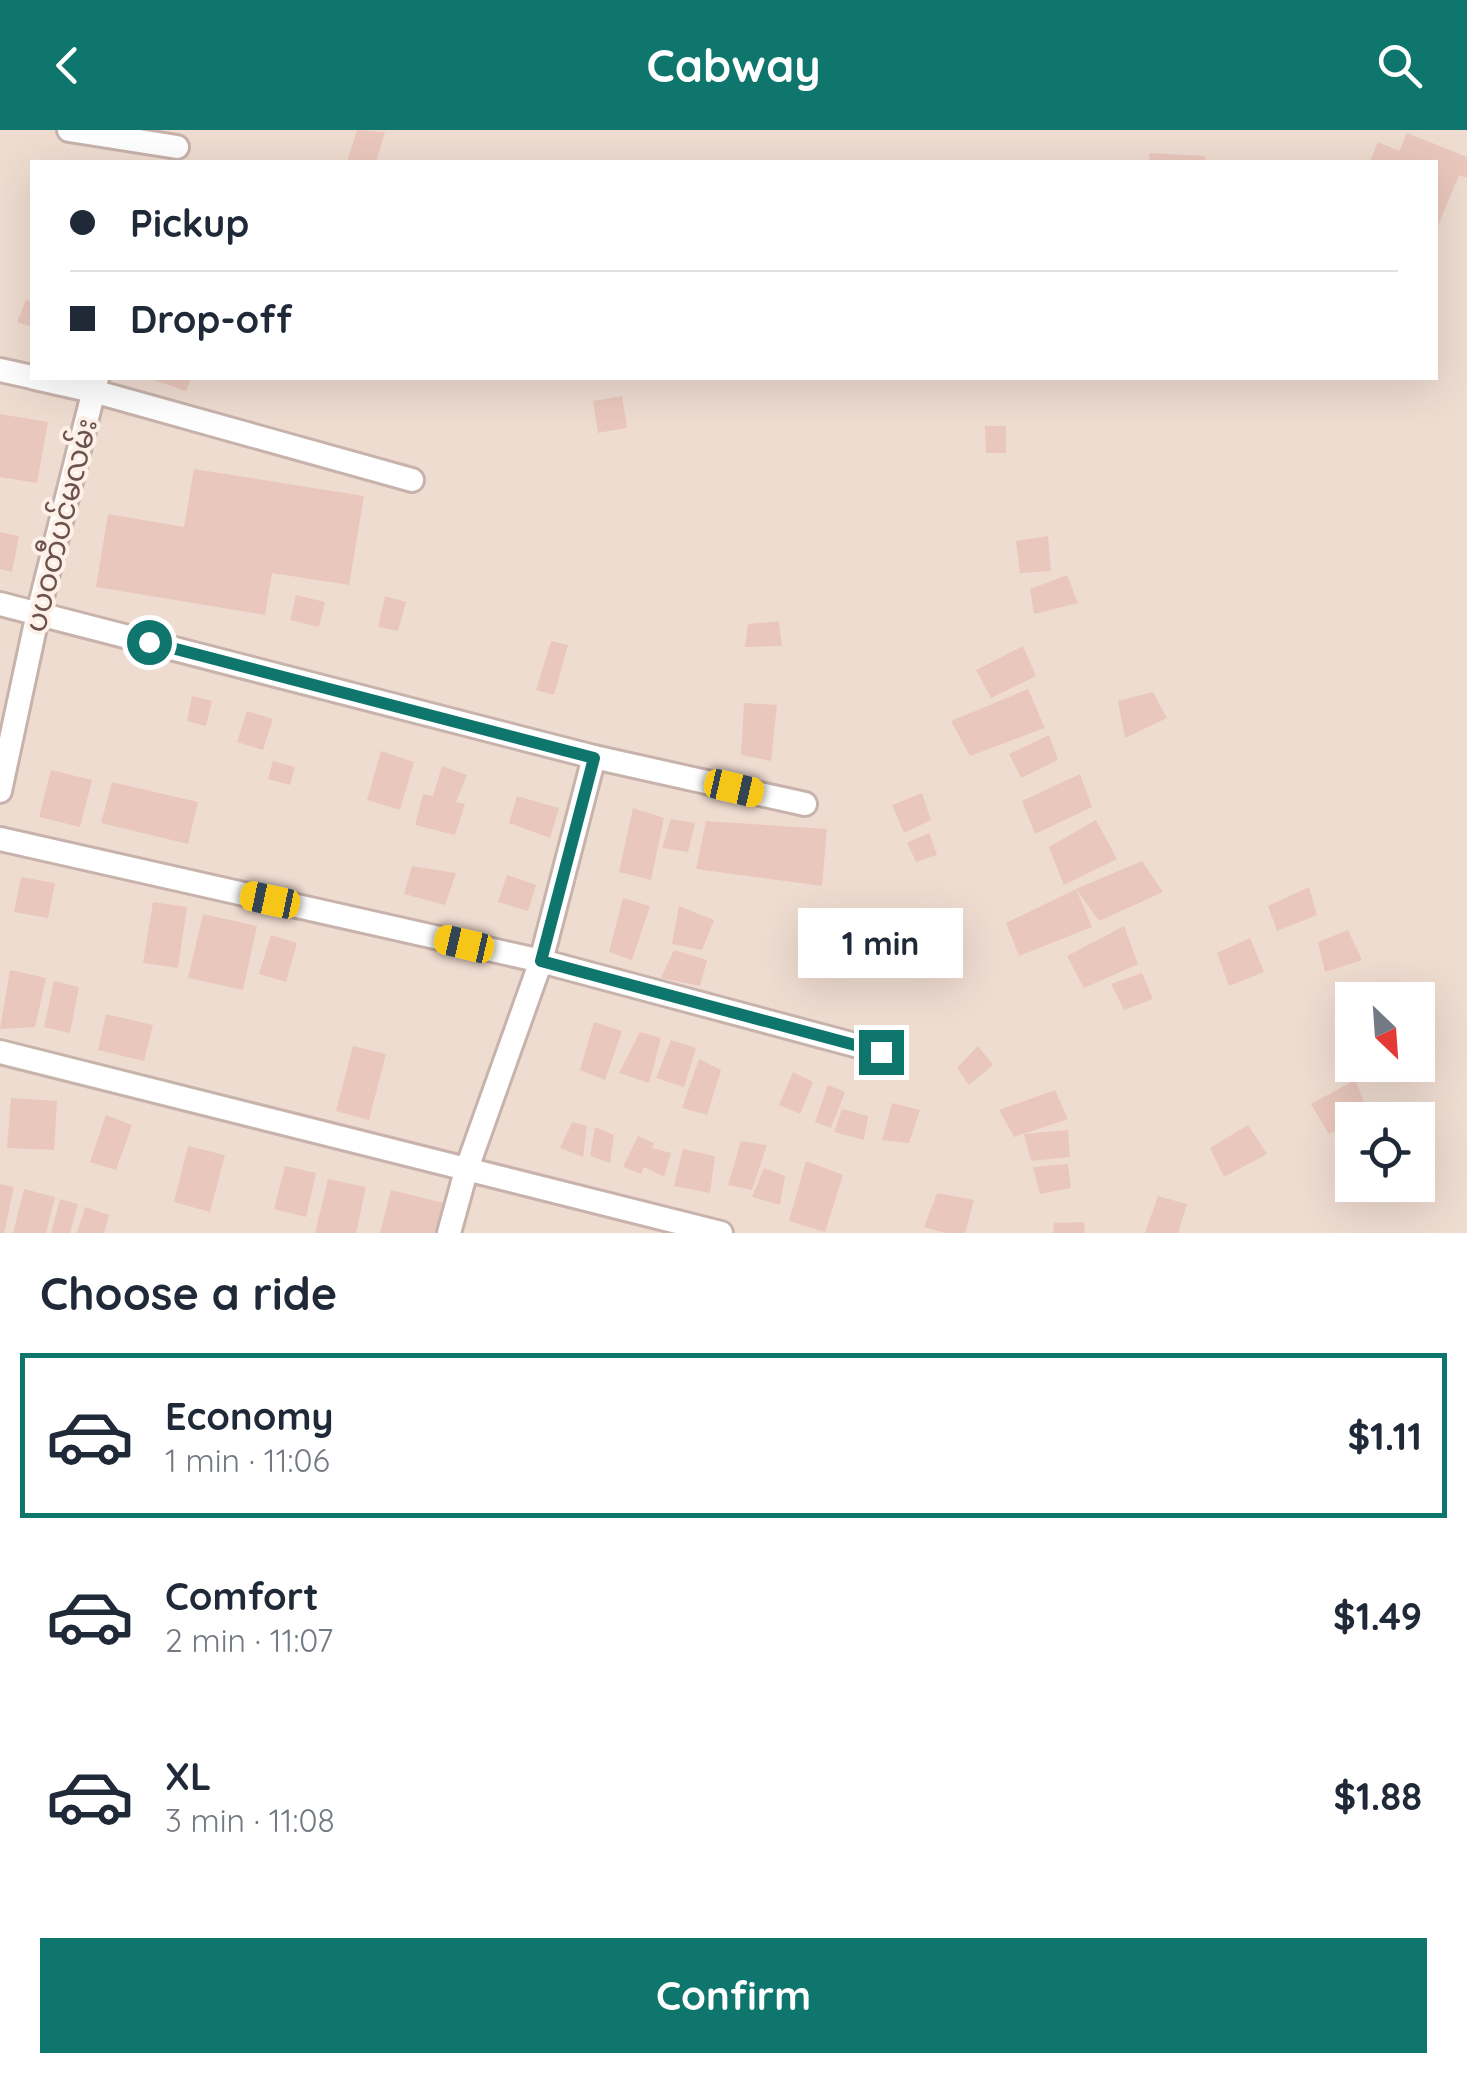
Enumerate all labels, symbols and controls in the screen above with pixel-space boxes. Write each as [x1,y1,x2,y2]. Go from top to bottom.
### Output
text: Cabway [646,37,821,93]
icon: back [40,38,95,93]
icon: search [1372,38,1427,93]
text: Pickup [130,199,249,247]
text: Drop-off [130,295,292,343]
street label: ပပဝတီပင်မလမ်း [13,414,105,636]
route start [127,620,172,665]
car [701,767,767,809]
car [238,879,302,921]
callout: 1 min [798,907,964,977]
car [431,923,497,965]
text: 1 min [842,923,919,963]
north arrow [1335,982,1435,1082]
map controls [1335,982,1435,1202]
route end [859,1030,904,1075]
button: locate [1335,1102,1435,1202]
text: Choose a ride [40,1265,337,1321]
icon: car [45,1391,135,1481]
text: Economy [165,1392,334,1440]
text: $1.11 [1347,1412,1422,1460]
text: 1 min · 11:06 [165,1440,330,1480]
icon: car [45,1571,135,1661]
text: Comfort [165,1572,319,1620]
text: $1.49 [1333,1592,1422,1640]
text: 2 min · 11:07 [165,1620,333,1660]
icon: car [45,1751,135,1841]
text: XL [165,1752,211,1800]
text: $1.88 [1333,1772,1422,1820]
text: 3 min · 11:08 [165,1800,335,1840]
button: Confirm [40,1938,1427,2053]

